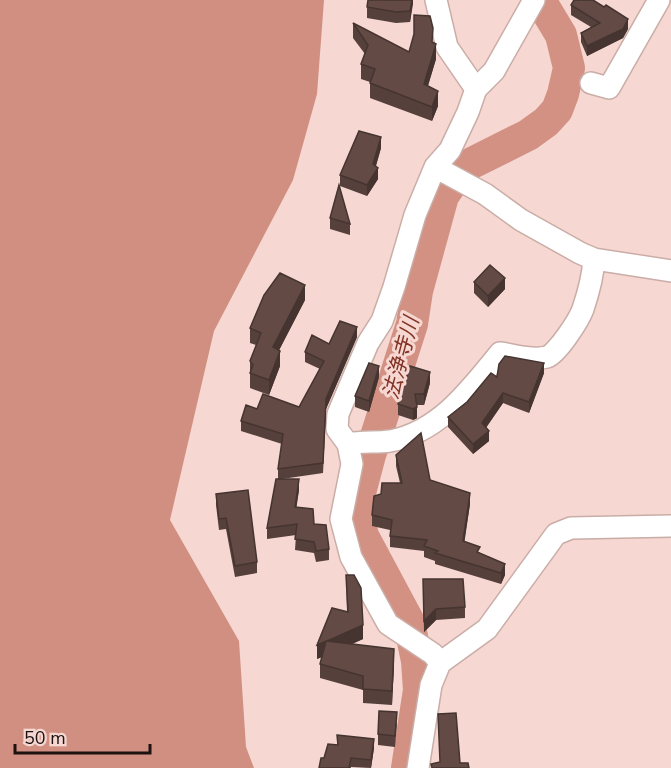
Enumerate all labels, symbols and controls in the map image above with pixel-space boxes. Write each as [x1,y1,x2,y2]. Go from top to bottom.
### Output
water label: 法浄寺川 [377,312,426,402]
scale bar [15,717,150,755]
text: 50 m [24,726,66,750]

